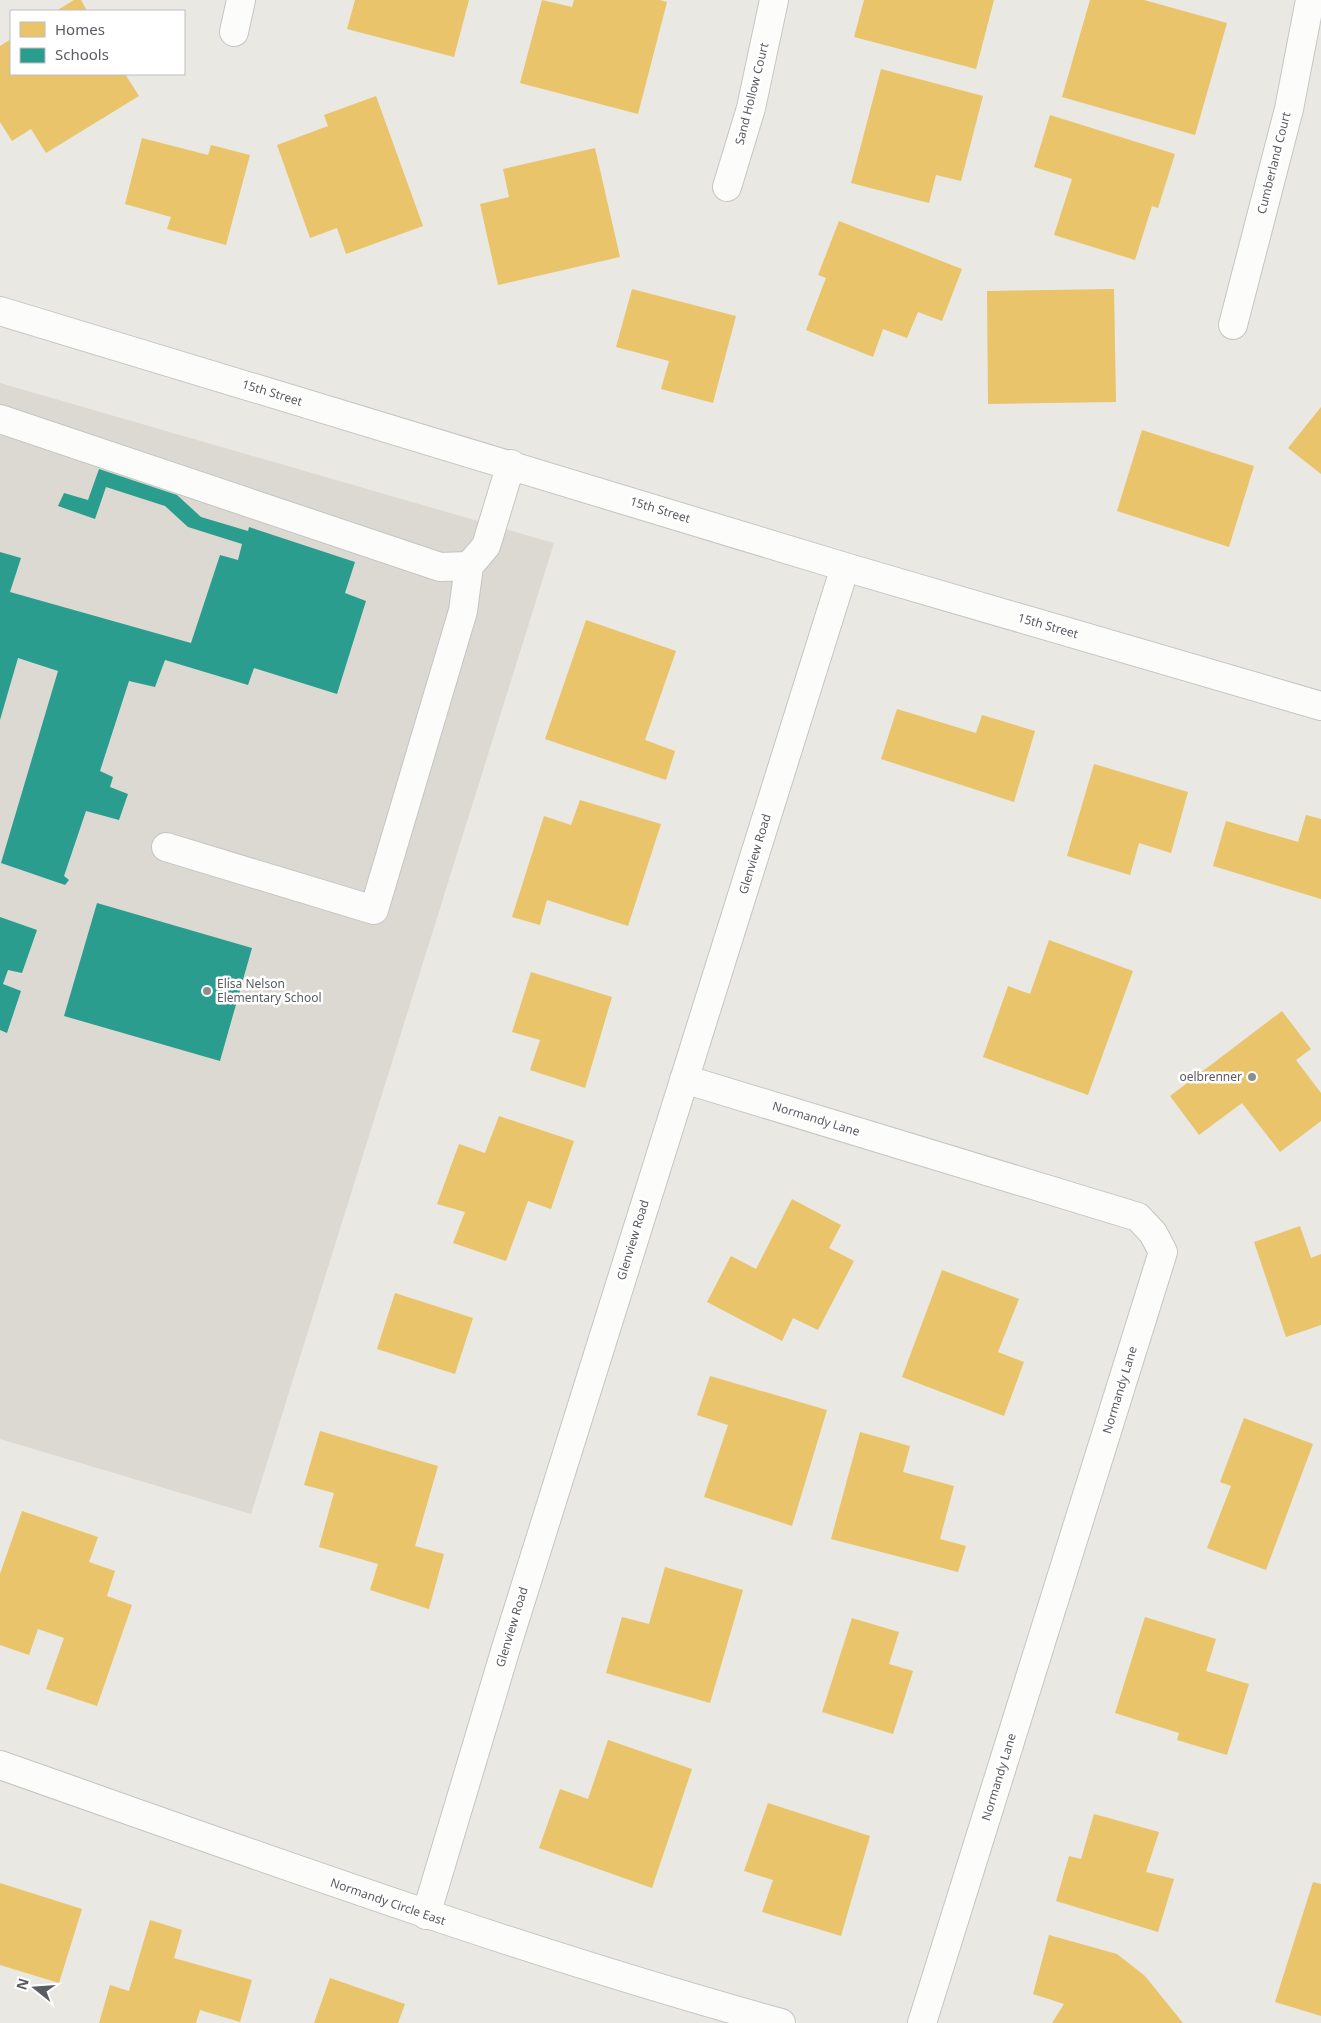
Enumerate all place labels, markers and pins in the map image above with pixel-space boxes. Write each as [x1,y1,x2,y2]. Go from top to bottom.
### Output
place label: Elisa Nelson Elementary School [217,975,322,1006]
marker: Elisa Nelson Elementary School [201,985,213,997]
place label: oelbrenner [1179,1068,1242,1085]
marker: oelbrenner [1246,1071,1258,1083]

